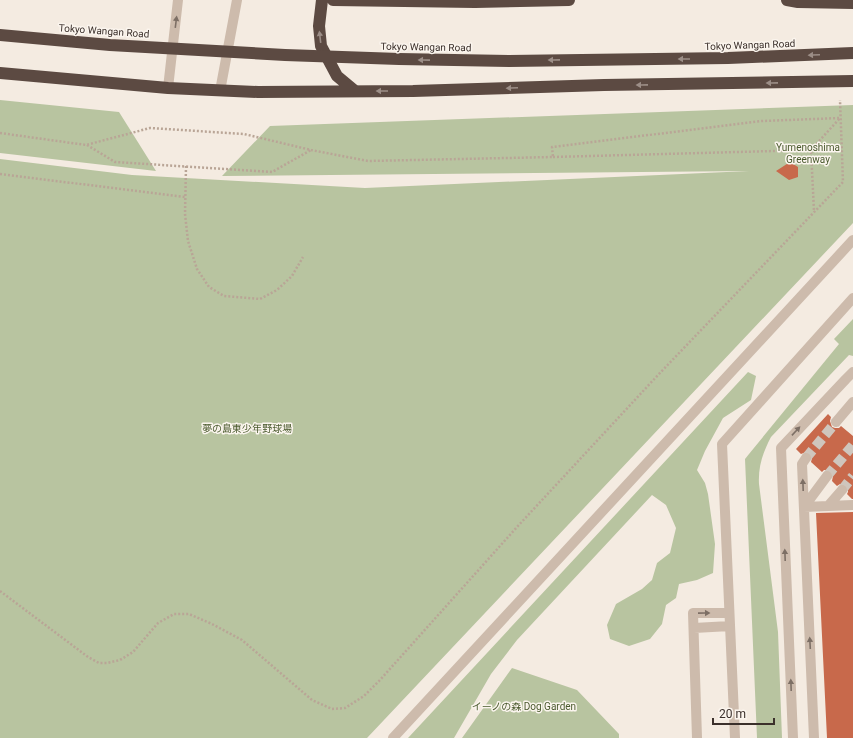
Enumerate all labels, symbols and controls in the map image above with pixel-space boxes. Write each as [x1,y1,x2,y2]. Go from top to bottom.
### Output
one-way arrow [173,16,179,28]
street label: Tokyo Wangan Road [58,22,150,40]
one-way arrow [317,31,323,43]
street label: Tokyo Wangan Road [704,38,796,52]
street label: Tokyo Wangan Road [381,41,471,53]
one-way arrow [808,51,820,58]
one-way arrow [677,56,690,62]
one-way arrow [417,57,430,63]
one-way arrow [547,57,560,63]
one-way arrow [765,80,778,86]
one-way arrow [635,82,648,88]
one-way arrow [505,85,518,91]
one-way arrow [375,88,388,94]
park label: Yumenoshima Greenway [776,142,840,165]
park label: 夢の島東少年野球場 [202,423,292,434]
one-way arrow [791,427,800,436]
one-way arrow [799,479,806,491]
one-way arrow [782,548,788,561]
one-way arrow [698,610,711,616]
one-way arrow [806,637,813,649]
one-way arrow [787,679,794,691]
scale bar [713,700,774,726]
park label: イーノの森 Dog Garden [472,701,576,712]
text: 20 m [719,707,746,721]

